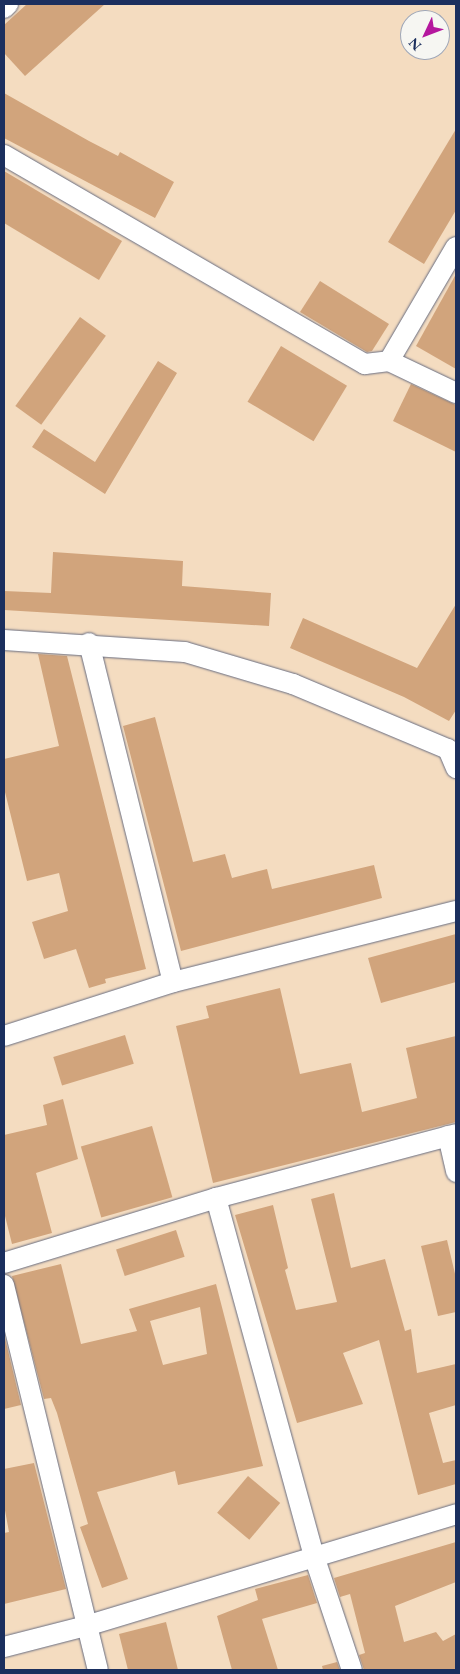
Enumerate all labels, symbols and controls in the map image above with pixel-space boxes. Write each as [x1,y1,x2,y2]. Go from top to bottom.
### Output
north arrow [400,10,450,60]
text: N [404,34,425,55]

